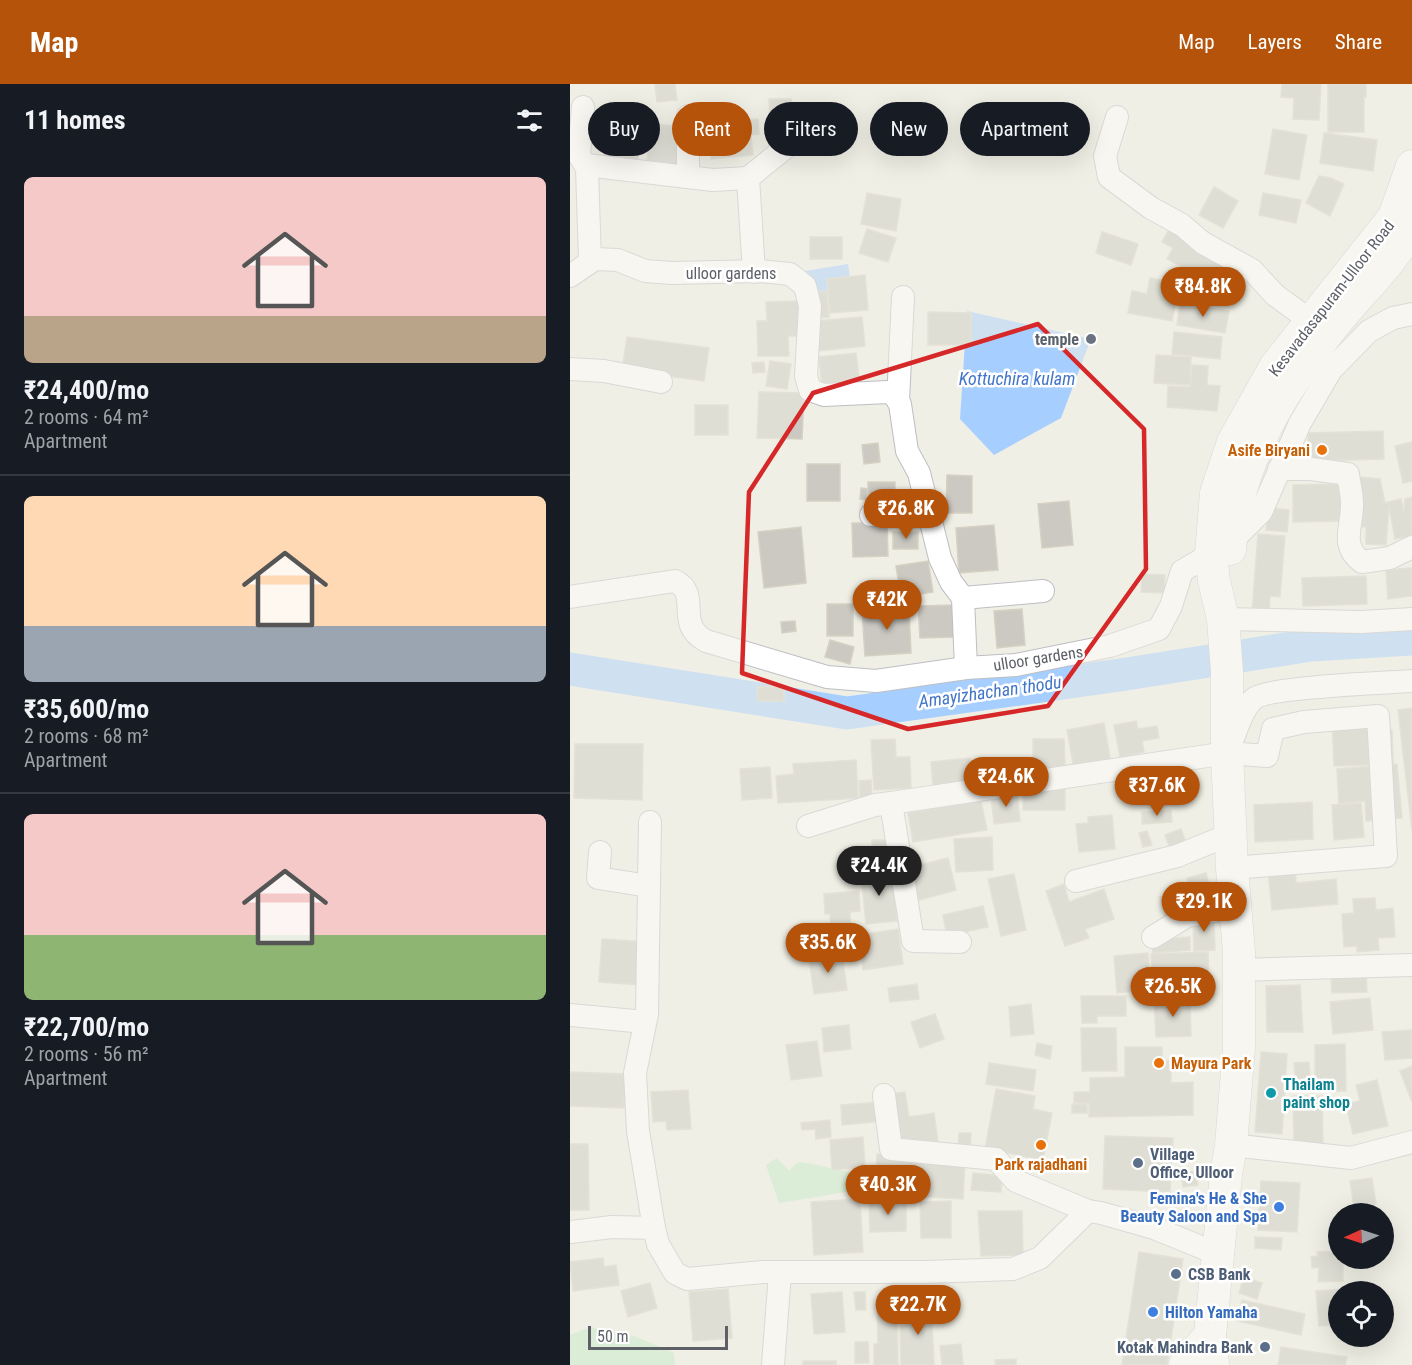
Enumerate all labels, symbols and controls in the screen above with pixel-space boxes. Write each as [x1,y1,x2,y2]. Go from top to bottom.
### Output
text: Map [30,26,78,59]
text: Map [1178,30,1215,54]
text: Layers [1248,30,1302,54]
text: Share [1335,30,1382,54]
chip: Buy [588,102,660,156]
chip: Rent [672,102,752,156]
chip: Filters [764,102,858,156]
chip: New [870,102,948,156]
chip: Apartment [960,102,1090,156]
icon: filters [513,104,546,137]
text: 11 homes [24,105,126,135]
icon: home [231,216,339,324]
street label: Kesavadasapuram-Ulloor Road [1265,217,1398,380]
street label: ulloor gardens [686,264,776,283]
pin: ₹84.8K [1154,267,1252,318]
text: ₹84.8K [1175,274,1231,298]
place label: temple [1035,330,1079,349]
marker: temple [1084,332,1098,346]
water label: Kottuchira kulam [959,368,1075,389]
text: ₹24,400/mo [24,375,149,405]
text: 2 rooms · 64 m² [24,405,149,429]
text: Apartment [24,429,108,453]
place label: Asife Biryani [1228,441,1310,460]
marker: Asife Biryani [1315,443,1329,457]
pin: ₹26.8K [857,489,955,540]
text: ₹26.8K [878,496,934,520]
icon: home [231,535,339,643]
pin: ₹42K [851,580,923,631]
text: ₹42K [867,587,907,611]
street label: ulloor gardens [992,642,1084,675]
water label: Amayizhachan thodu [916,671,1063,712]
text: ₹35,600/mo [24,694,149,724]
text: 2 rooms · 68 m² [24,724,149,748]
text: Apartment [24,748,108,772]
pin: ₹24.6K [957,757,1055,808]
text: ₹24.6K [978,764,1034,788]
pin: ₹37.6K [1108,766,1206,817]
text: ₹37.6K [1129,773,1185,797]
pin: ₹24.4K [830,846,928,897]
icon: home [231,853,339,961]
text: ₹24.4K [851,853,907,877]
pin: ₹29.1K [1155,882,1253,933]
text: ₹29.1K [1176,889,1232,913]
pin: ₹35.6K [779,923,877,974]
text: ₹35.6K [800,930,856,954]
pin: ₹26.5K [1124,967,1222,1018]
text: ₹26.5K [1145,974,1201,998]
text: ₹22,700/mo [24,1012,149,1042]
text: 2 rooms · 56 m² [24,1042,149,1066]
place label: Mayura Park [1171,1054,1252,1073]
marker: Mayura Park [1152,1056,1166,1070]
text: Apartment [24,1066,108,1090]
place label: Thailam paint shop [1283,1075,1350,1112]
marker: Thailam paint shop [1264,1086,1278,1100]
marker: Park rajadhani [1034,1138,1048,1152]
place label: Village Office, Ulloor [1150,1145,1234,1182]
place label: Park rajadhani [995,1155,1087,1174]
marker: Village Office, Ulloor [1131,1156,1145,1170]
pin: ₹40.3K [839,1165,937,1216]
text: ₹40.3K [860,1172,916,1196]
place label: Femina's He & She Beauty Saloon and Spa [1120,1189,1267,1226]
marker: Femina's He & She Beauty Saloon and Spa [1272,1200,1286,1214]
north arrow [1328,1203,1394,1269]
map controls [1328,1203,1394,1347]
place label: CSB Bank [1188,1265,1251,1284]
marker: CSB Bank [1169,1267,1183,1281]
button: locate [1328,1281,1394,1347]
pin: ₹22.7K [869,1285,967,1336]
text: ₹22.7K [890,1292,946,1316]
place label: Hilton Yamaha [1165,1303,1258,1322]
marker: Hilton Yamaha [1146,1305,1160,1319]
scale bar [588,1323,728,1350]
text: 50 m [597,1327,629,1346]
place label: Kotak Mahindra Bank [1117,1338,1253,1357]
marker: Kotak Mahindra Bank [1258,1340,1272,1354]

